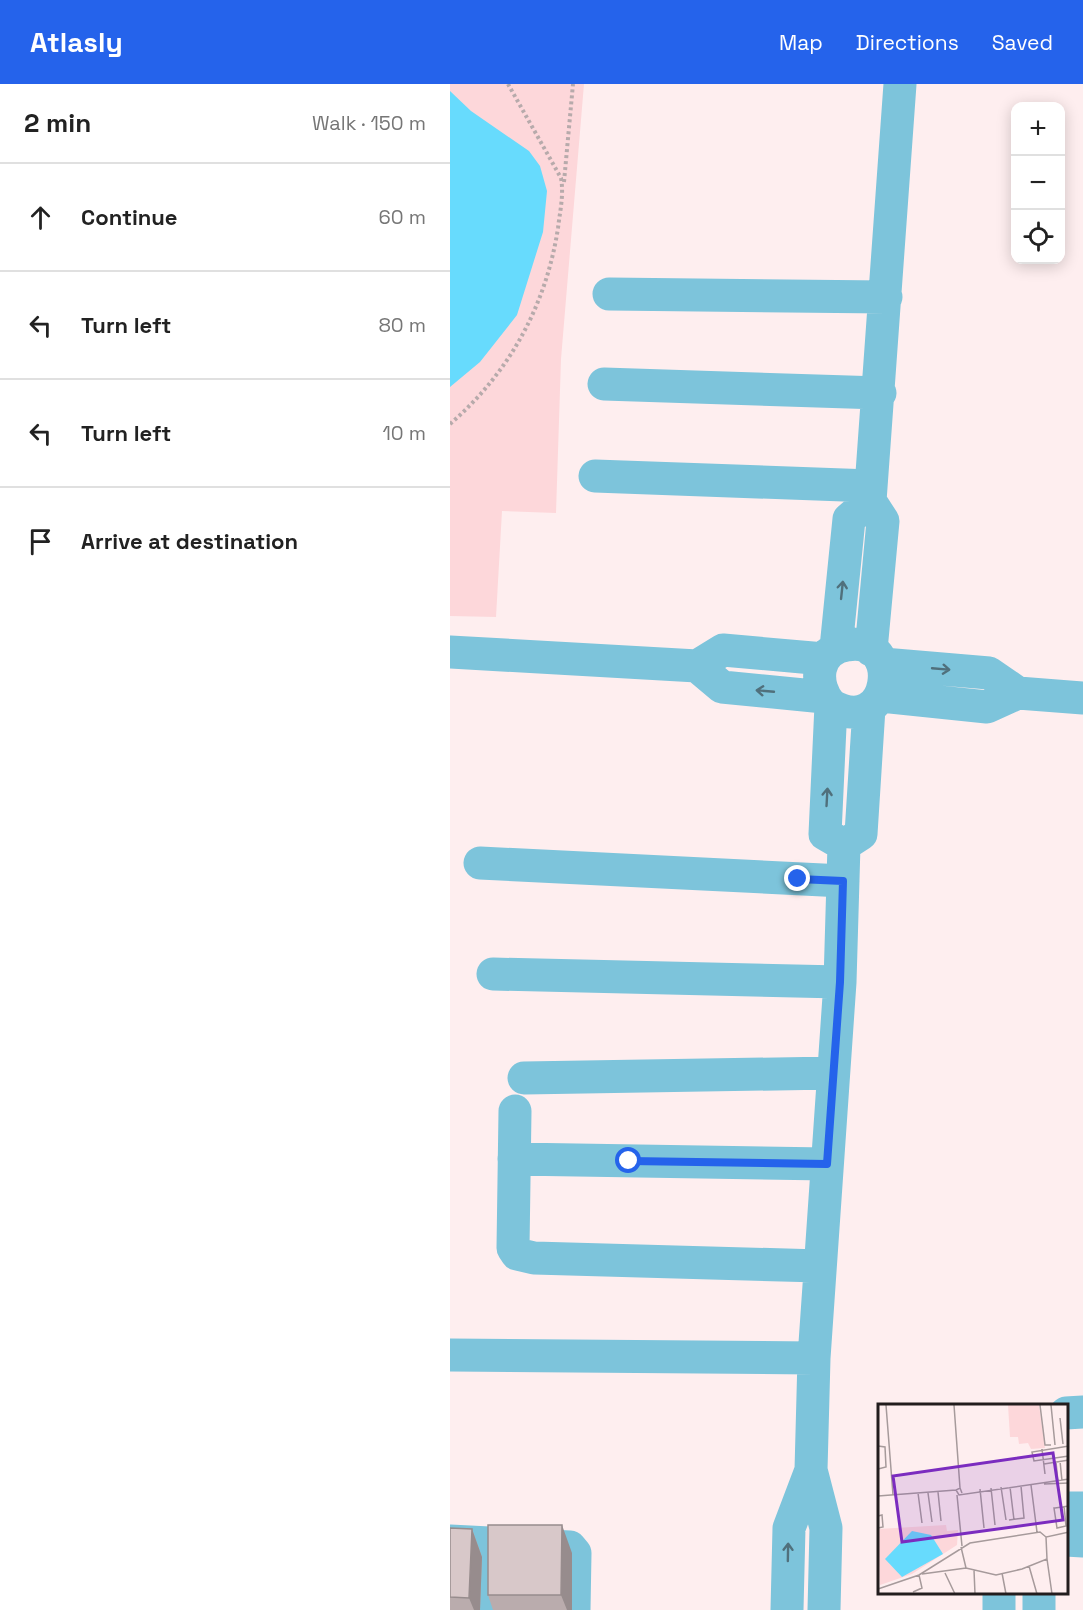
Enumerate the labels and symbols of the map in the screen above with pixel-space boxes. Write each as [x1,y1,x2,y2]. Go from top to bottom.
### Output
one-way arrow [837,581,848,600]
one-way arrow [931,664,951,675]
one-way arrow [756,686,776,697]
one-way arrow [821,788,832,808]
route end [784,865,810,891]
route start [615,1147,641,1173]
inset map [878,1404,1068,1595]
one-way arrow [782,1542,794,1562]

